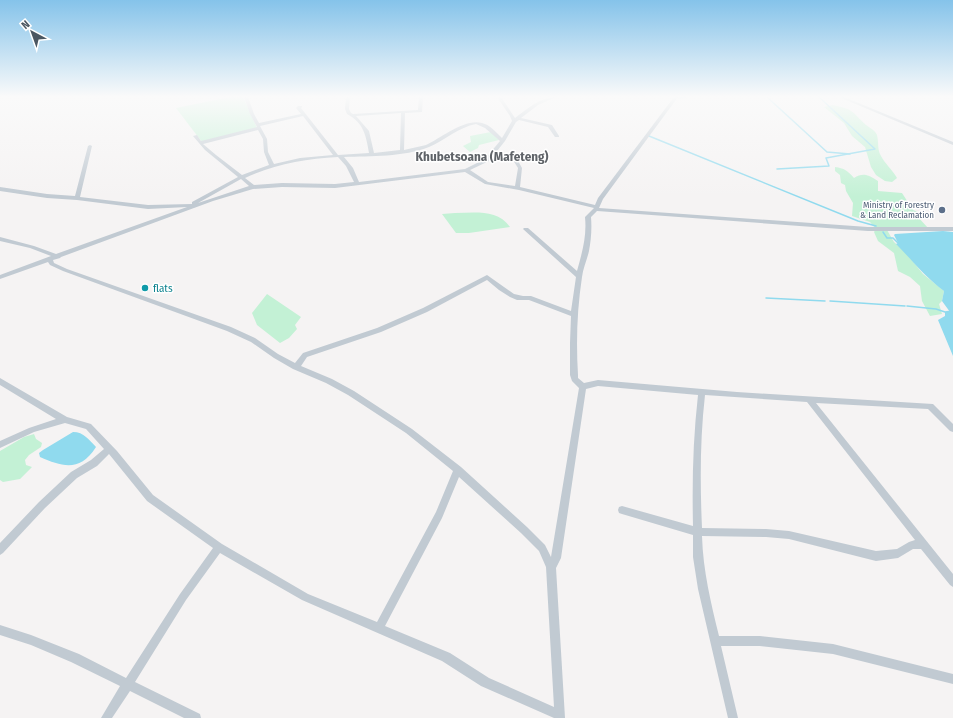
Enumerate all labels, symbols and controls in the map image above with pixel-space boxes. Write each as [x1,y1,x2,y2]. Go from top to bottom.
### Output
north arrow [12,12,52,52]
text: N [19,18,33,32]
district label: Khubetsoana (Mafeteng) [416,149,549,164]
place label: Ministry of Forestry & Land Reclamation [860,200,934,220]
marker: Ministry of Forestry & Land Reclamation [937,205,947,215]
place label: flats [153,282,173,295]
marker: flats [140,283,150,293]

